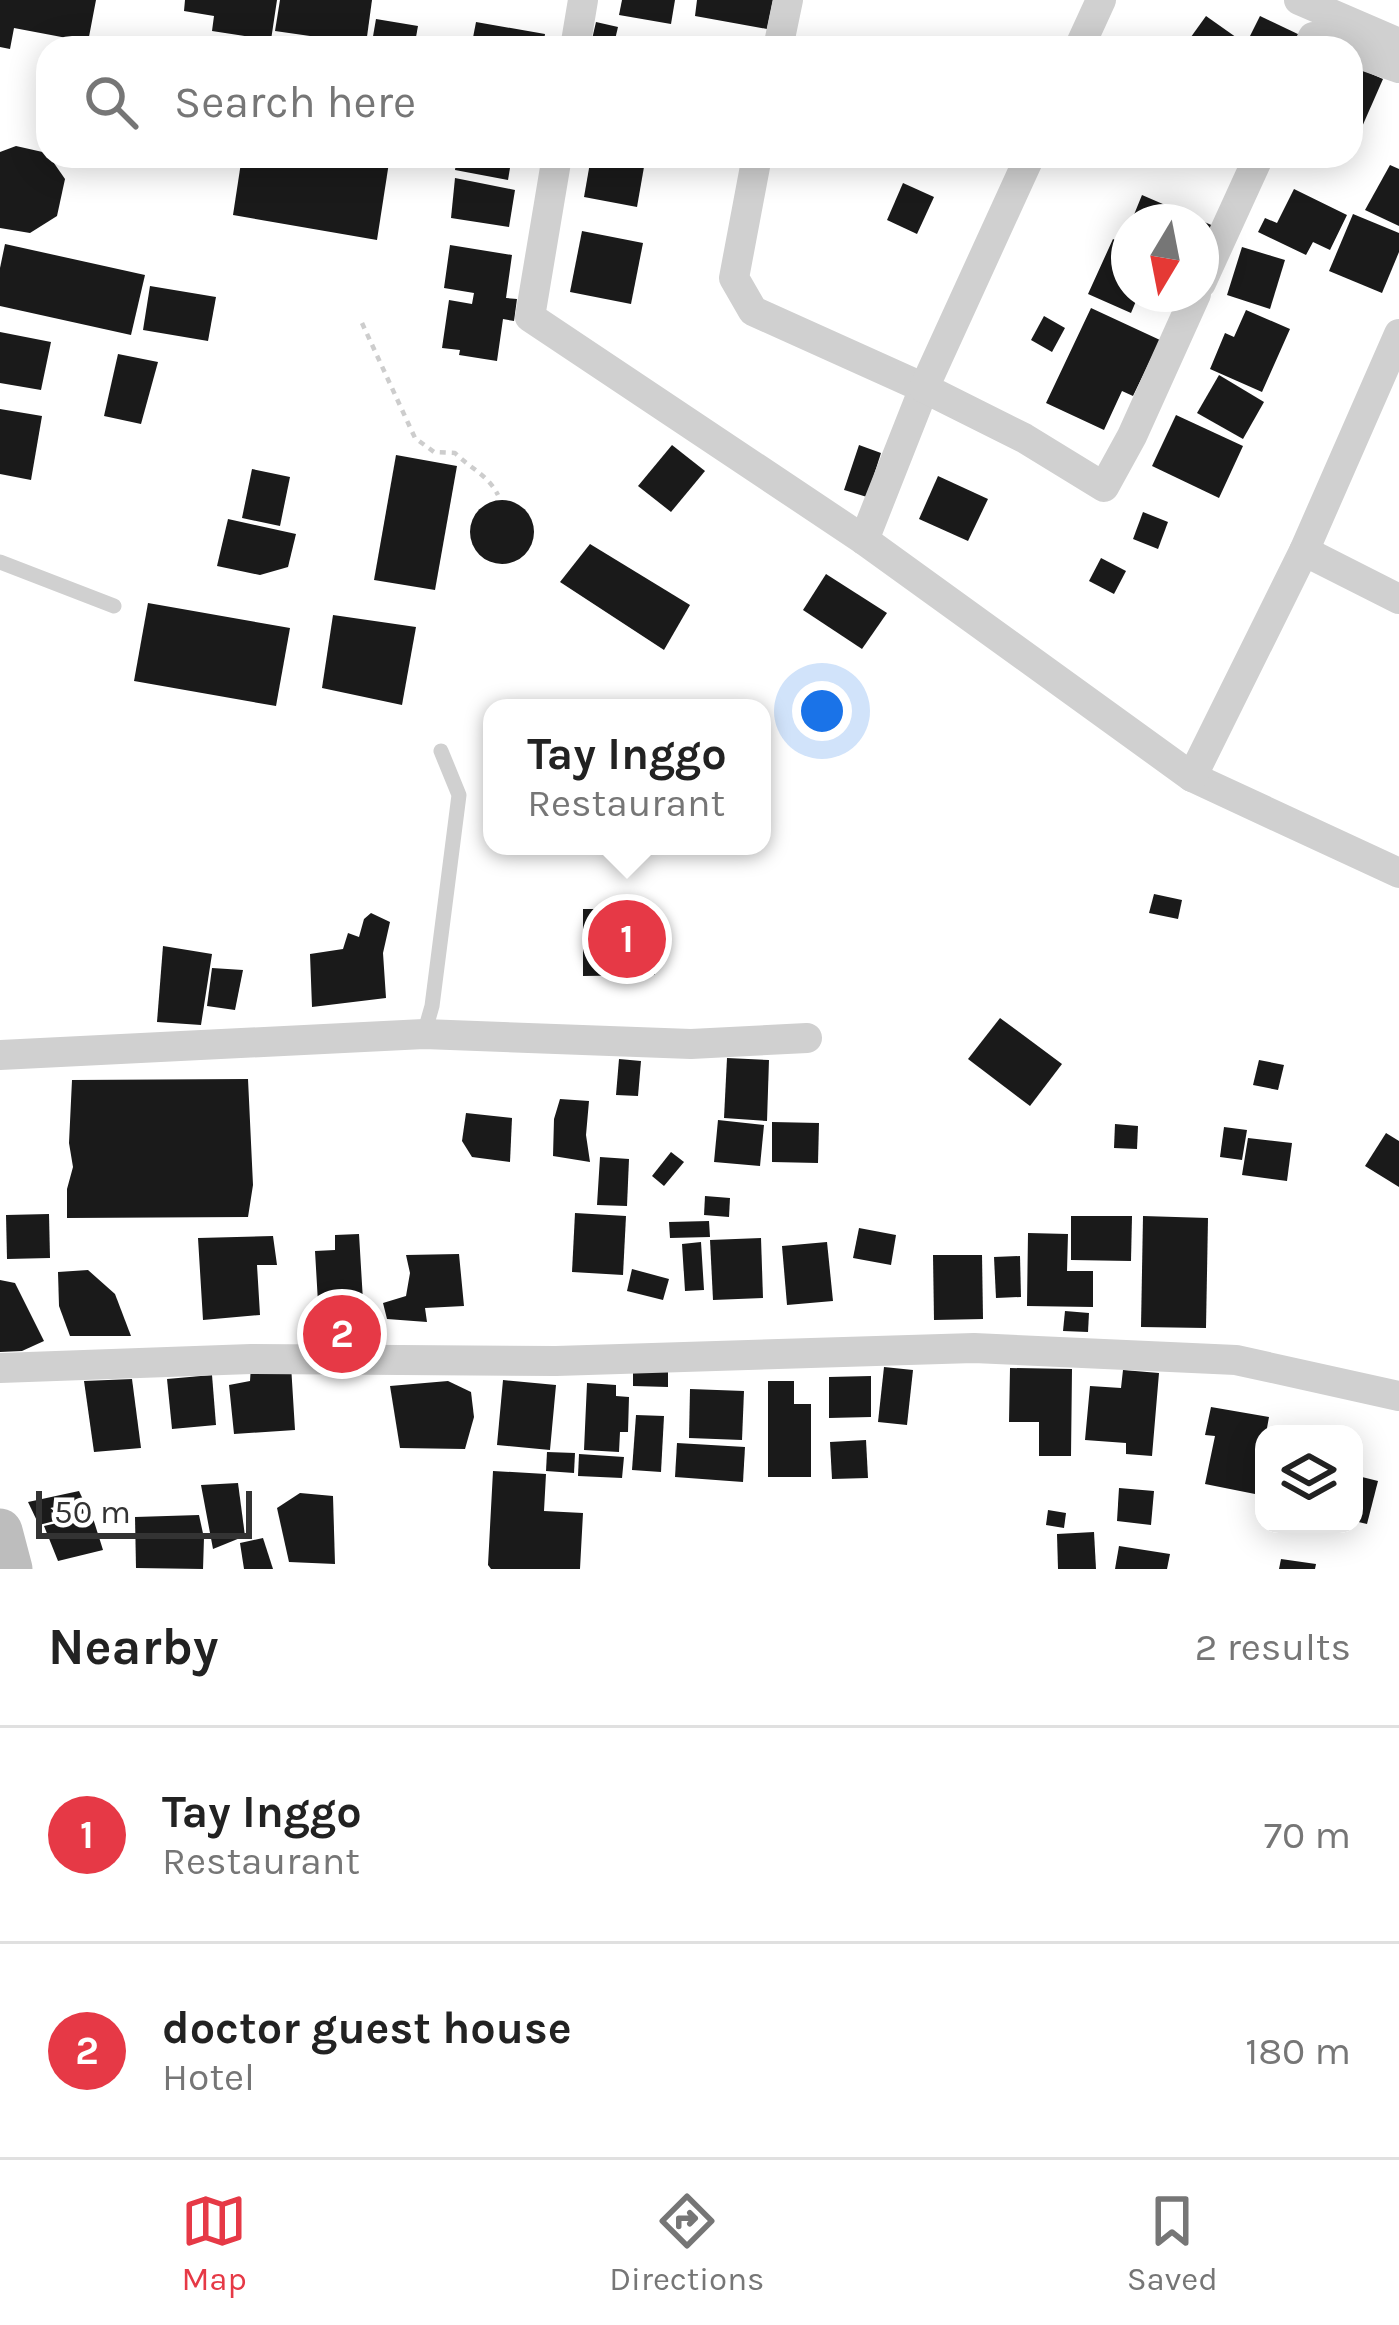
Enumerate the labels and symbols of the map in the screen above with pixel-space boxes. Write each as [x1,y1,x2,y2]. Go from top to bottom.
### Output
north arrow [1111,204,1219,312]
your location [792,681,852,741]
pin: 1 [588,894,666,984]
pin: 2 [303,1289,381,1379]
scale bar [36,1485,252,1538]

